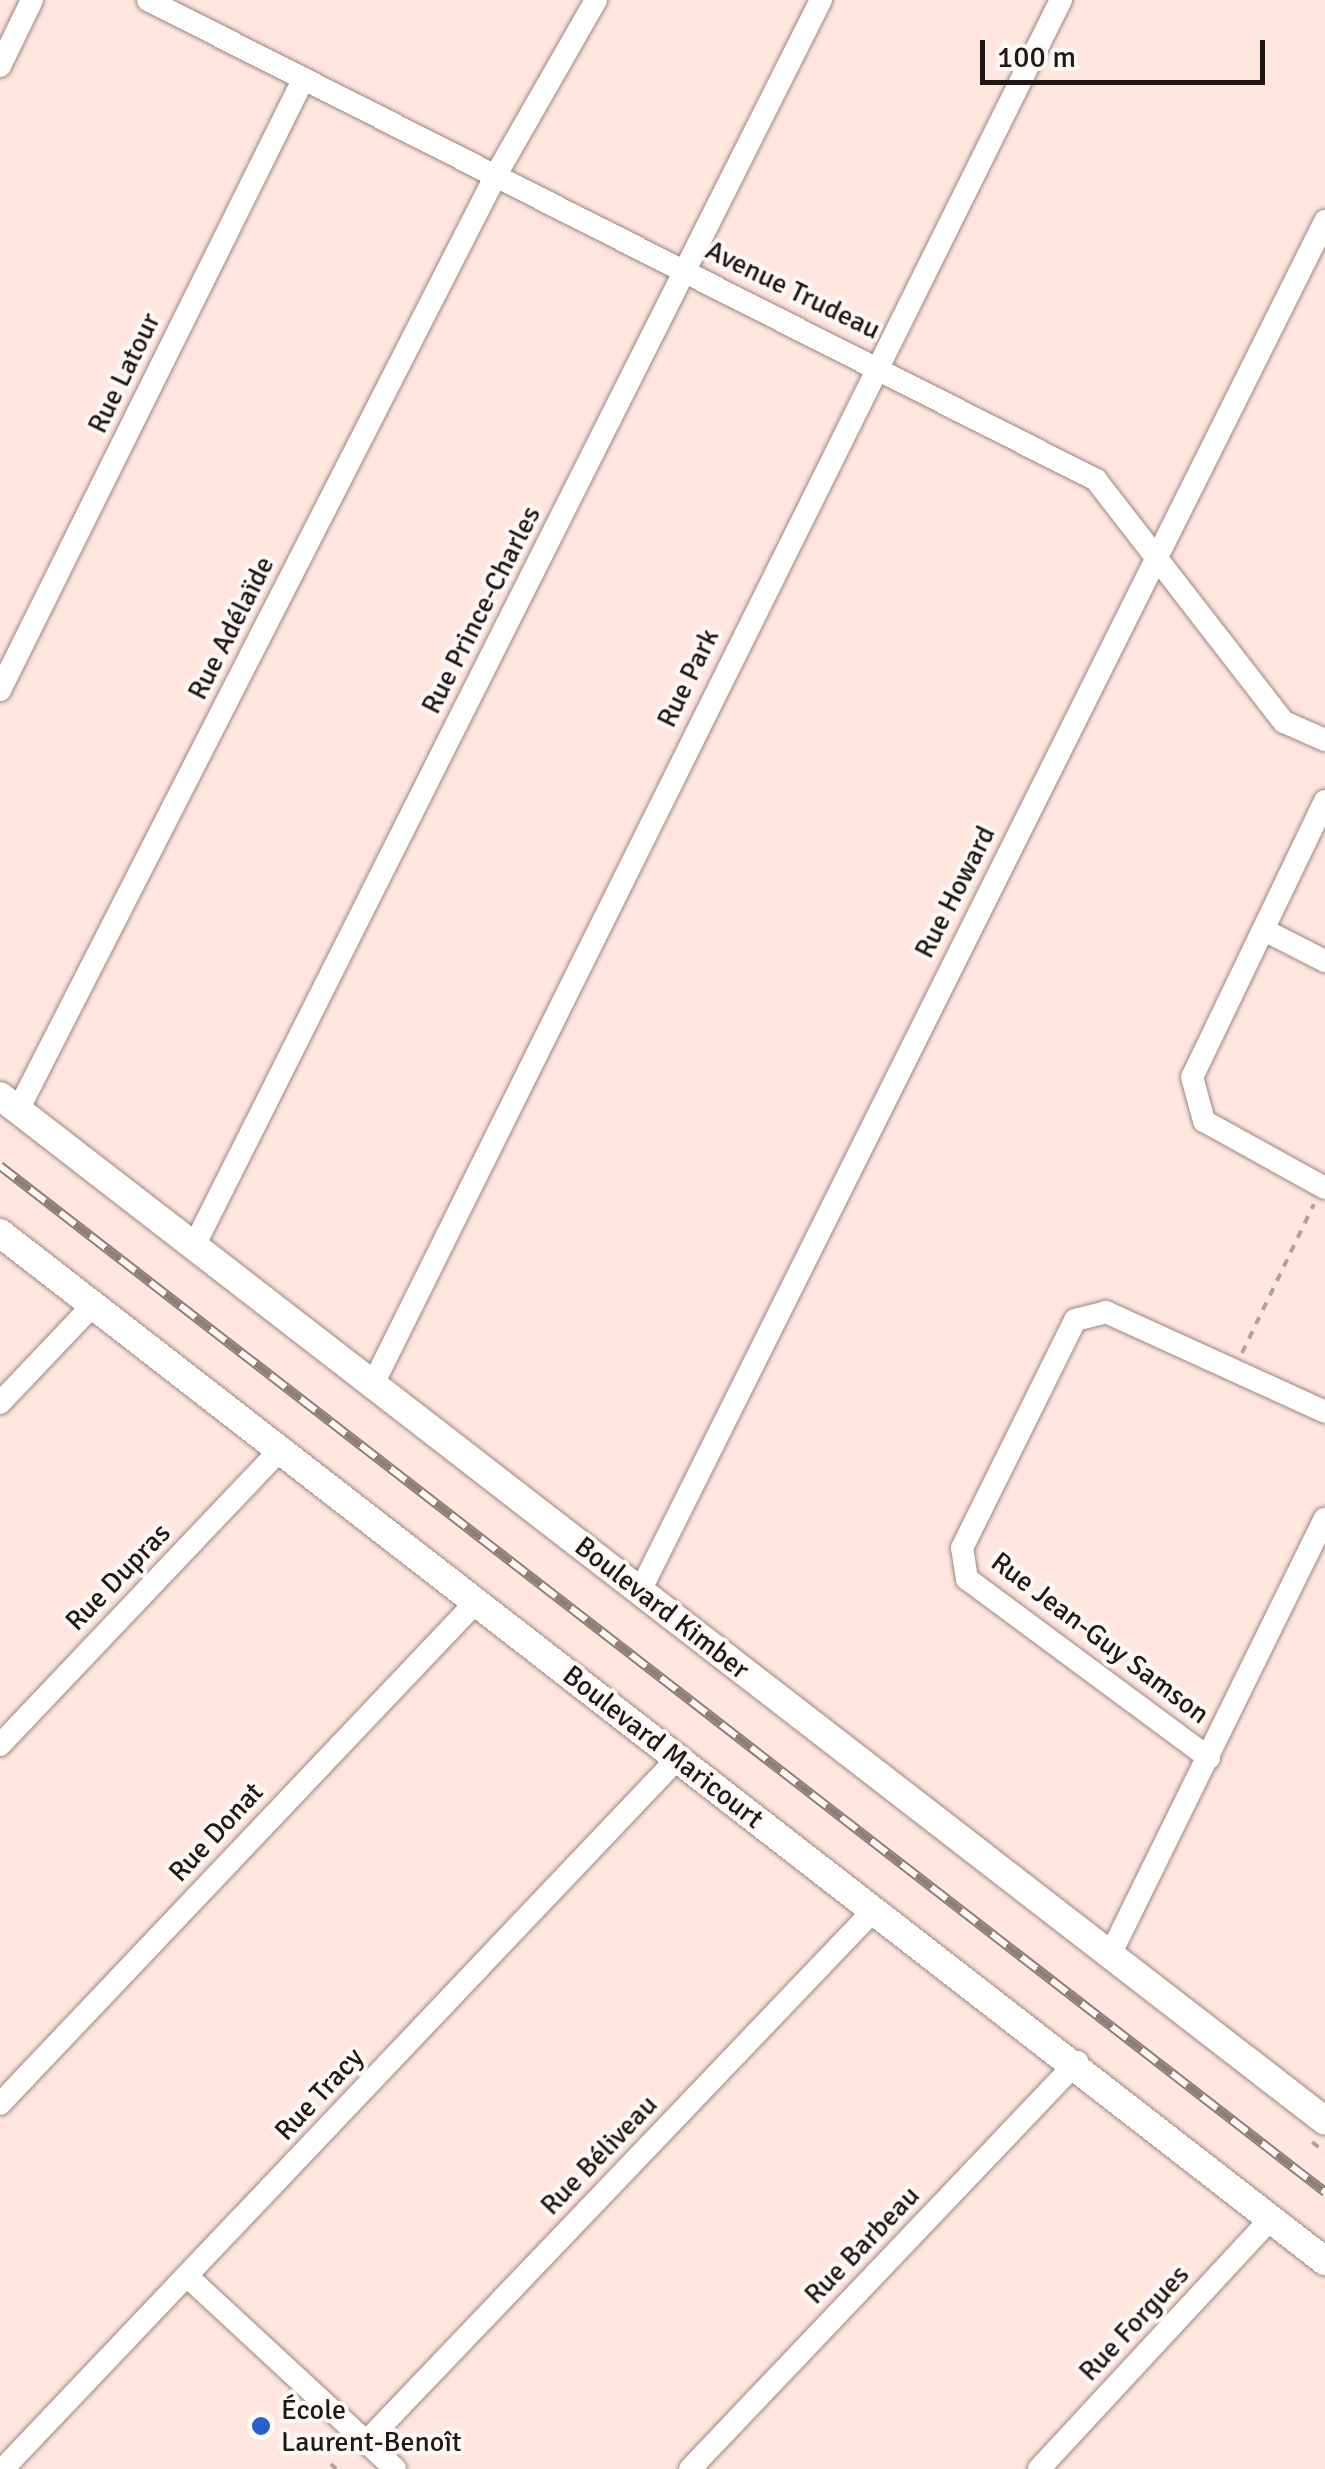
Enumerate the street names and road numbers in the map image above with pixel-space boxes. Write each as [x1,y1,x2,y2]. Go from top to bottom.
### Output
street label: Avenue Trudeau [700,233,886,347]
street label: Rue Latour [80,307,168,439]
street label: Rue Prince-Charles [414,501,548,719]
street label: Rue Adélaïde [181,551,281,705]
street label: Rue Park [650,623,726,733]
street label: Rue Howard [907,820,1003,964]
street label: Rue Dupras [59,1516,177,1638]
street label: Boulevard Kimber [568,1529,756,1687]
street label: Rue Jean-Guy Samson [984,1545,1216,1731]
street label: Boulevard Maricourt [556,1658,770,1836]
street label: Rue Donat [162,1775,270,1889]
street label: Rue Tracy [268,2041,370,2147]
street label: Rue Béliveau [533,2088,665,2222]
street label: Rue Barbeau [797,2179,927,2311]
street label: Rue Forgues [1072,2258,1196,2388]

